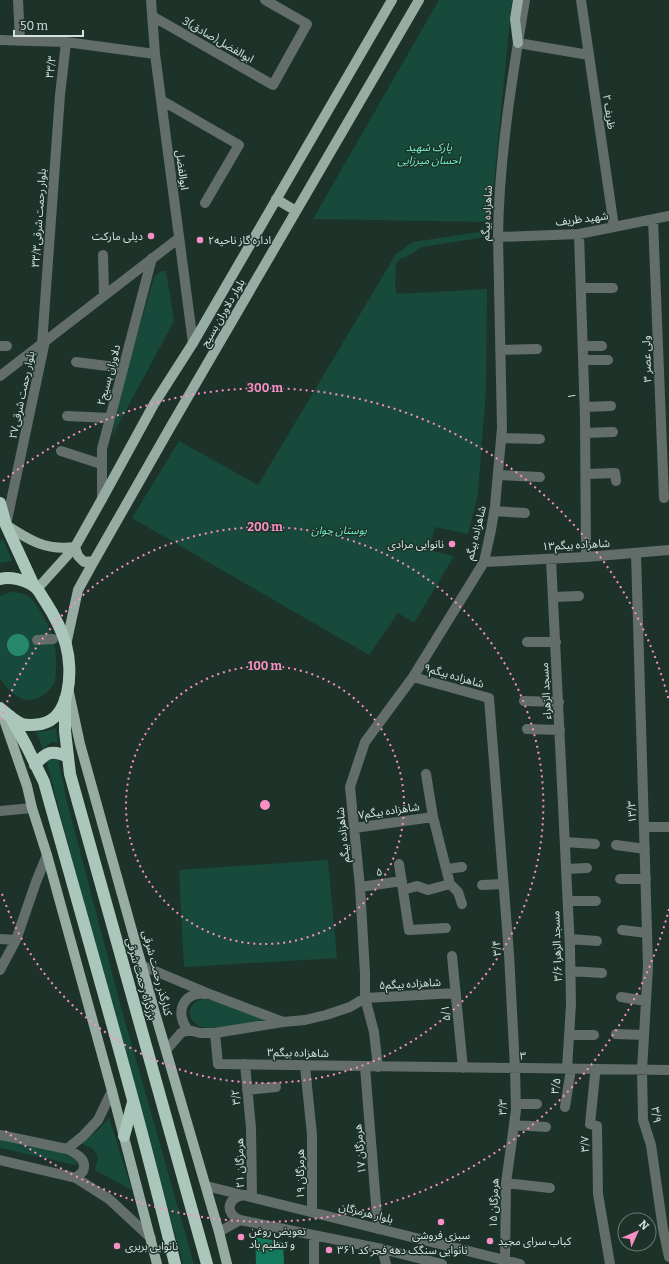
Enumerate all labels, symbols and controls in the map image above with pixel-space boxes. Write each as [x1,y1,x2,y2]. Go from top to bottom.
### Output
scale bar [14,12,83,38]
street label: 3ابوالفضل(صادق) [180,14,256,66]
text: 50 m [20,19,49,33]
street label: ۳۳/۳ [43,55,59,79]
street label: ظریف ۲ [600,94,618,130]
park label: پارک شهید احسان میرزایی [397,141,462,167]
street label: ابوالفضل [173,149,191,191]
street label: بلوار رحمت شرقی۳۳/۳ [29,168,49,268]
street label: شاهزاده بیگم [479,185,497,241]
street label: شهید ظریف [555,209,610,229]
place label: دیلی مارکت [92,230,143,243]
marker: دیلی مارکت [146,231,156,241]
place label: اداره گاز ناحیه۲ [208,234,271,247]
marker: اداره گاز ناحیه۲ [195,235,205,245]
street label: بلوار دلاوران بسیج [198,277,249,350]
street label: ولی عصر ۳ [640,335,654,383]
street label: دلاوران بسیج۲ [95,343,124,407]
street label: بلوار رحمت شرقی۲۷ [6,350,38,440]
text: 300 m [247,381,283,395]
street label: ۱ [565,393,579,399]
street label: شاهزاده بیگم [463,504,491,562]
text: 200 m [247,520,283,534]
park label: بوستان جوان [311,524,368,537]
street label: شاهزاده بیگم۱۳ [542,537,611,555]
place label: نانوایی مرادی [387,538,444,551]
marker: نانوایی مرادی [447,539,457,549]
text: 100 m [248,659,283,673]
street label: شاهزاده بیگم۹ [422,661,486,693]
street label: مسجد الزهراء [538,662,554,720]
centre of rings [258,798,272,812]
street label: شاهزاده بیگم۷ [357,800,421,824]
street label: ۱۳/۳ [625,801,639,823]
street label: شاهزاده بیگم [334,806,354,863]
street label: ۵ [375,865,383,879]
street label: مسجد الزهرا ۳/۶ [549,910,565,982]
street label: کنارگذر رحمت شرقی [139,929,175,1018]
street label: بزرگراه رحمت شرقی [123,936,159,1022]
street label: ۳/۴ [490,940,504,956]
street label: شاهزاده بیگم۵ [379,976,442,994]
street label: ۵/۱ [439,1004,453,1022]
street label: ۳شاهزاده بیگم [267,1046,329,1062]
street label: ۳ [520,1050,526,1063]
street label: ۳/۵ [548,1077,564,1095]
street label: ۳/۲ [229,1088,243,1106]
street label: ۳/۳ [496,1099,510,1115]
street label: ۳/۹ [648,1106,664,1124]
street label: هرمزگان ۱۷ [351,1124,369,1174]
street label: ۳/۷ [578,1135,592,1152]
street label: هرمزگان ۲۱ [233,1138,247,1188]
street label: هرمزگان ۱۹ [294,1149,307,1199]
street label: هرمزگان ۱۵ [487,1178,501,1228]
street label: بلوار هرمزگان [337,1200,395,1226]
north arrow [617,1212,657,1252]
marker: سبزی فروشی [436,1217,446,1227]
text: N [636,1218,652,1233]
place label: تعویض روغن و تنظیم باد [249,1225,306,1253]
place label: سبزی فروشی [412,1229,470,1242]
marker: تعویض روغن و تنظیم باد [236,1232,246,1242]
place label: کباب سرای مجید [498,1235,572,1248]
marker: کباب سرای مجید [485,1236,495,1246]
place label: نانوایی بربری [125,1240,178,1253]
marker: نانوایی بربری [112,1241,122,1251]
place label: نانوایی سنگک دهه فجر کد ۳۶۱ [337,1244,468,1257]
marker: نانوایی سنگک دهه فجر کد ۳۶۱ [324,1245,334,1255]

